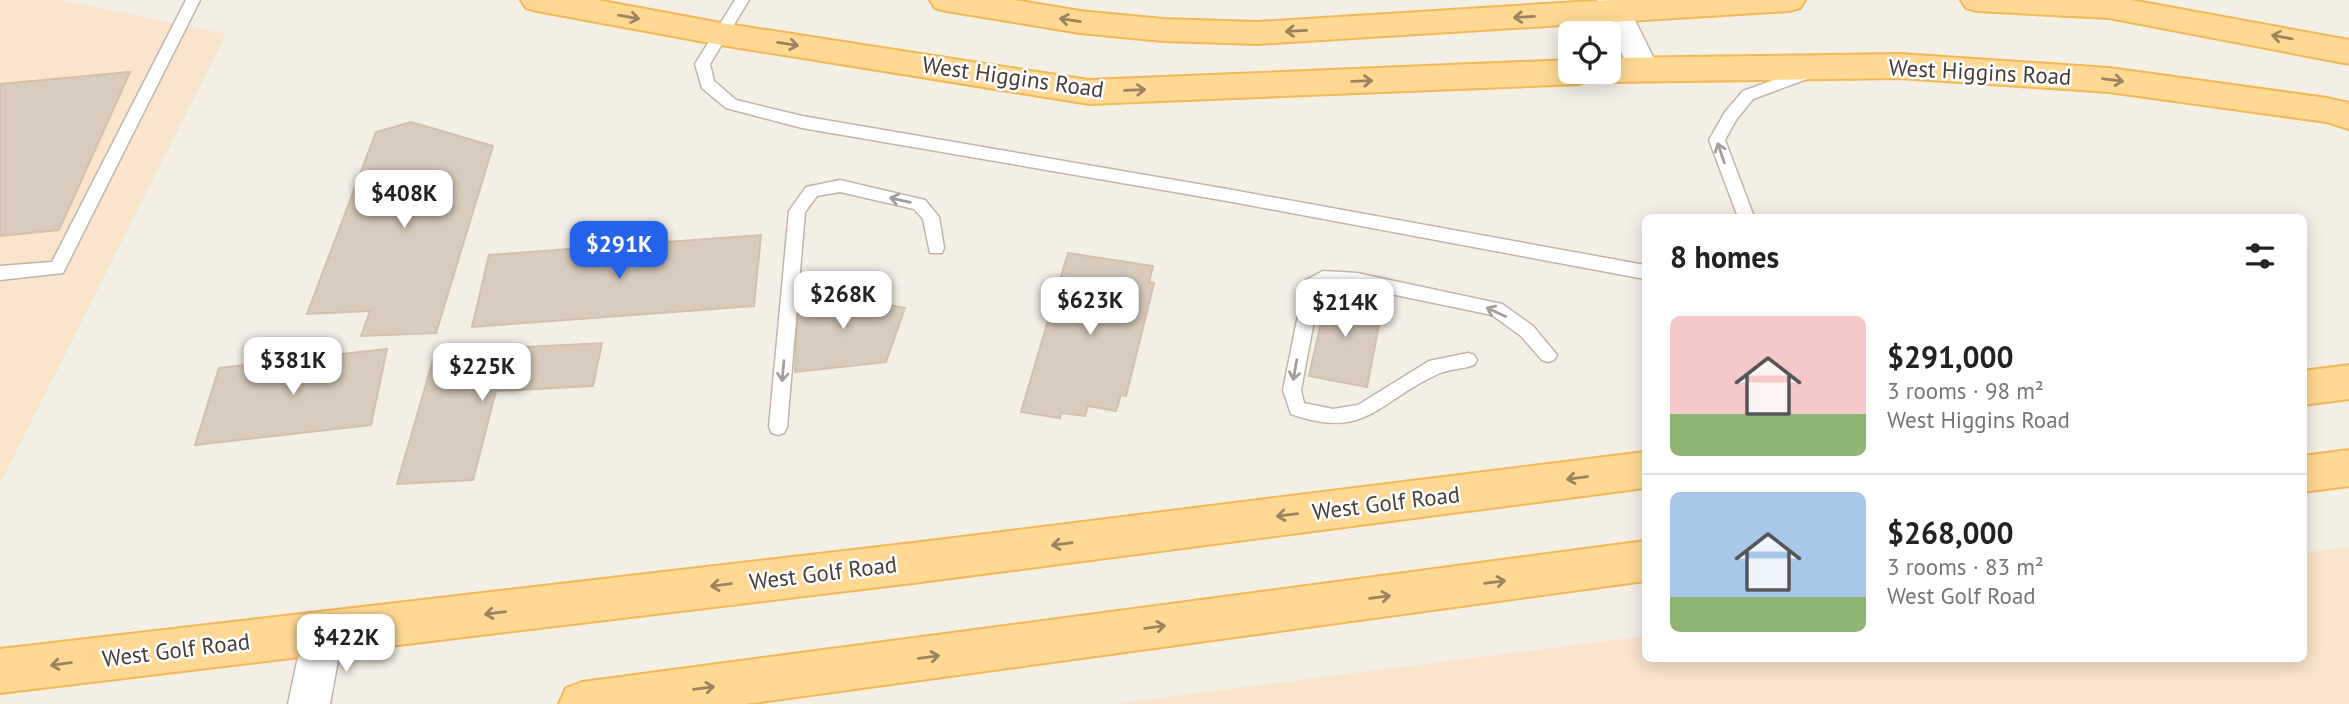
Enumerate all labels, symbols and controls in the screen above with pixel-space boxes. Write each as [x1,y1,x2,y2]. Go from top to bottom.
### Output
one-way arrow [617,11,640,24]
one-way arrow [1513,11,1535,24]
one-way arrow [1059,13,1082,26]
map controls [1558,21,1621,84]
button: locate [1558,21,1621,84]
one-way arrow [1285,24,1308,37]
one-way arrow [2271,30,2294,43]
one-way arrow [776,38,799,51]
street label: West Higgins Road [920,49,1106,104]
street label: West Higgins Road [1888,52,2072,91]
one-way arrow [1350,74,1373,87]
one-way arrow [2101,74,2124,87]
one-way arrow [1123,84,1146,97]
one-way arrow [1714,143,1726,165]
pin: $408K [355,170,453,230]
text: $408K [371,178,437,207]
one-way arrow [889,192,912,206]
pin: $291K [570,222,668,281]
text: $291K [586,229,652,258]
text: 8 homes [1670,237,1779,276]
icon: filters [2241,237,2279,275]
pin: $268K [794,272,892,331]
pin: $623K [1041,278,1139,337]
text: $268K [810,279,876,308]
pin: $214K [1296,280,1394,339]
text: $623K [1057,285,1123,314]
text: $214K [1312,287,1378,316]
one-way arrow [1486,305,1507,318]
text: $291,000 [1887,337,2014,376]
pin: $381K [244,338,342,397]
pin: $225K [433,344,531,403]
icon: home [1726,344,1810,428]
text: $381K [260,345,326,374]
text: $225K [449,351,515,380]
one-way arrow [1288,358,1302,381]
one-way arrow [776,360,789,382]
text: 3 rooms · 98 m² [1887,376,2044,405]
text: West Higgins Road [1887,405,2070,434]
one-way arrow [1566,471,1589,484]
street label: West Golf Road [1310,479,1461,526]
one-way arrow [1277,509,1299,522]
text: $268,000 [1887,513,2014,552]
icon: home [1726,520,1810,604]
one-way arrow [1051,538,1074,551]
street label: West Golf Road [747,549,898,596]
text: 3 rooms · 83 m² [1887,552,2044,581]
one-way arrow [1483,575,1506,588]
one-way arrow [710,579,733,592]
text: West Golf Road [1887,581,2036,610]
one-way arrow [1369,590,1391,603]
one-way arrow [484,606,507,619]
pin: $422K [297,614,395,674]
one-way arrow [1143,621,1166,634]
text: $422K [313,622,379,651]
street label: West Golf Road [100,626,251,673]
one-way arrow [918,651,940,664]
one-way arrow [50,657,72,670]
one-way arrow [692,681,715,694]

